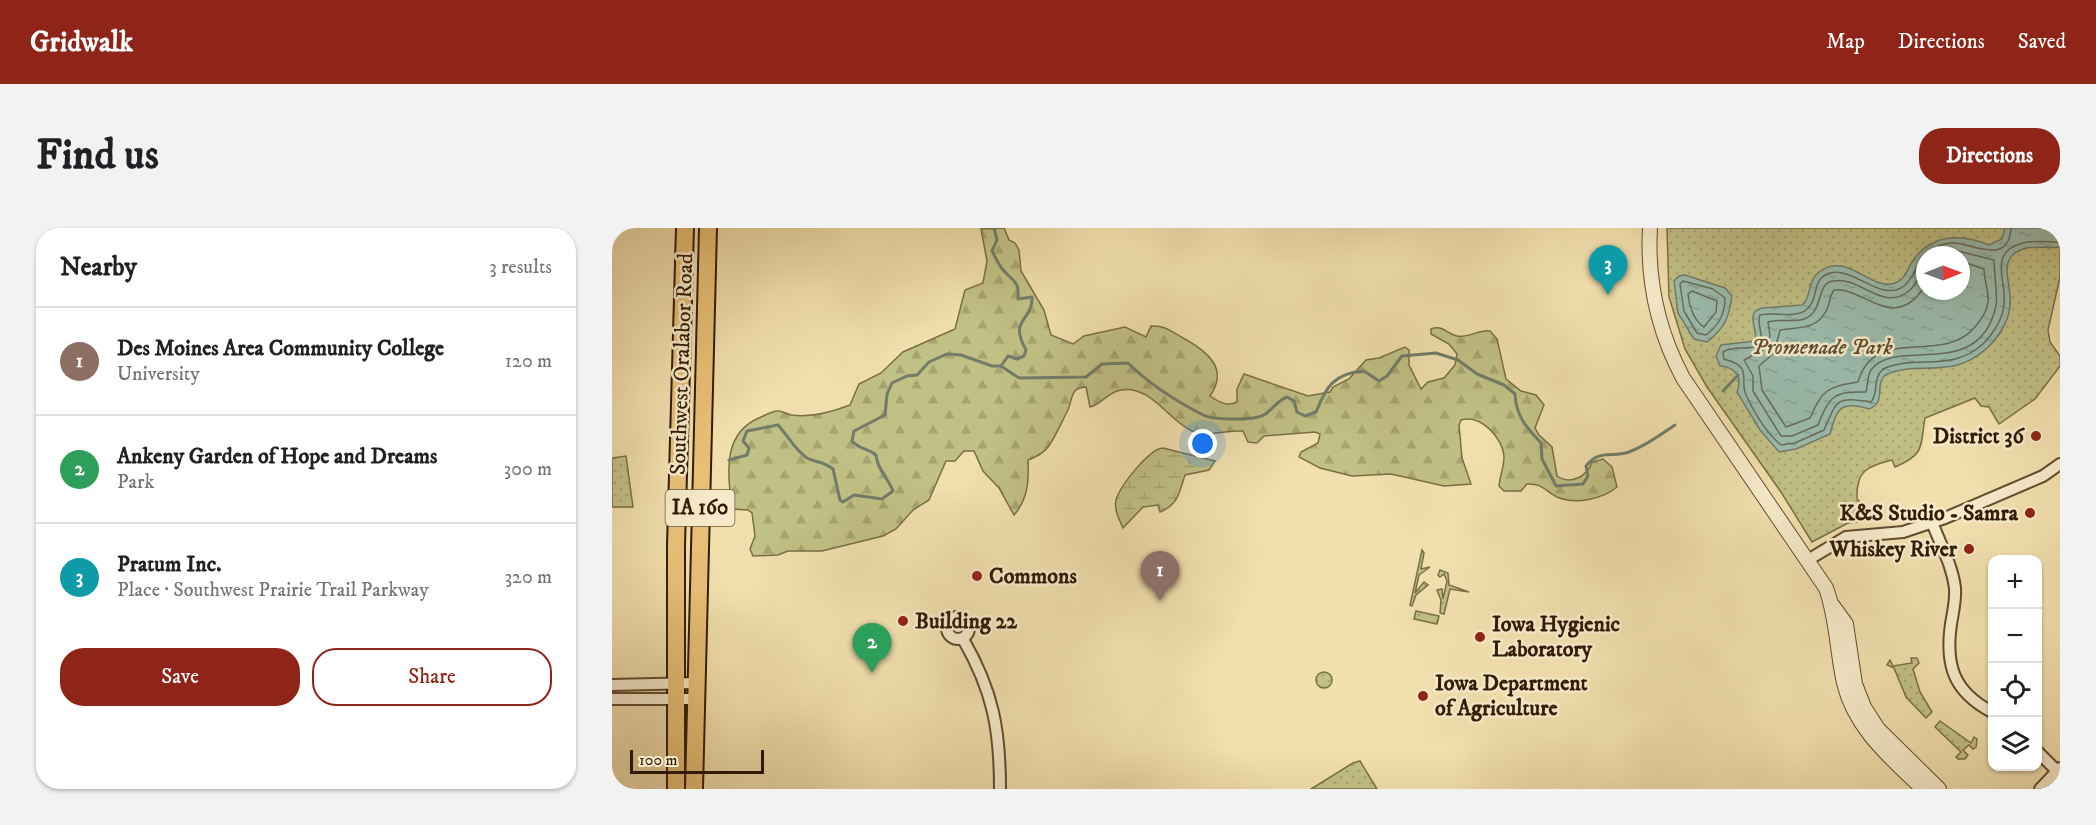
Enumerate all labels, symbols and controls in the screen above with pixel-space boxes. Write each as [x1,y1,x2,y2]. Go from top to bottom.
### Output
text: Gridwalk [30,25,133,60]
text: Map [1826,29,1865,55]
text: Directions [1898,29,1985,55]
text: Saved [2018,29,2066,55]
button: Directions [1919,128,2060,184]
text: Find us [36,130,159,182]
pin: 3 [1588,245,1628,295]
north arrow [1916,246,1970,300]
text: Nearby [60,251,137,284]
street label: Southwest Oralabor Road [665,253,699,475]
text: 3 results [489,255,552,280]
park label: Promenade Park [1751,334,1894,361]
text: Des Moines Area Community College [117,335,444,362]
text: 1 [76,349,83,374]
text: 120 m [505,349,552,374]
text: University [117,362,200,387]
place label: District 36 [1933,423,2026,450]
your location [1188,429,1217,458]
marker: District 36 [2029,429,2043,443]
text: Ankeny Garden of Hope and Dreams [117,443,437,470]
text: 2 [75,457,84,482]
text: 300 m [504,457,552,482]
text: Park [117,470,154,495]
road number: IA 160 [666,490,734,526]
place label: K&S Studio - Samra [1839,500,2019,527]
marker: K&S Studio - Samra [2023,506,2037,520]
place label: Whiskey River [1828,536,1958,563]
marker: Whiskey River [1962,542,1976,556]
text: Pratum Inc. [117,551,221,578]
pin: 1 [1140,552,1180,601]
map controls [1988,555,2042,771]
button: + [1988,555,2042,609]
place label: Commons [989,563,1078,590]
text: 3 [76,565,83,590]
text: 320 m [505,565,552,590]
marker: Commons [970,569,984,583]
text: Place · Southwest Prairie Trail Parkway [117,578,429,603]
place label: Building 22 [915,608,1018,635]
button: − [1988,609,2042,663]
place label: Iowa Hygienic Laboratory [1492,611,1621,663]
marker: Building 22 [896,614,910,628]
pin: 2 [852,624,892,673]
marker: Iowa Hygienic Laboratory [1473,630,1487,644]
button: Save [60,648,300,706]
button: Share [312,648,552,706]
button: locate [1988,663,2042,717]
place label: Iowa Department of Agriculture [1435,670,1588,722]
marker: Iowa Department of Agriculture [1416,689,1430,703]
button: layers [1988,717,2042,771]
scale bar [630,747,764,774]
text: 100 m [639,750,678,770]

